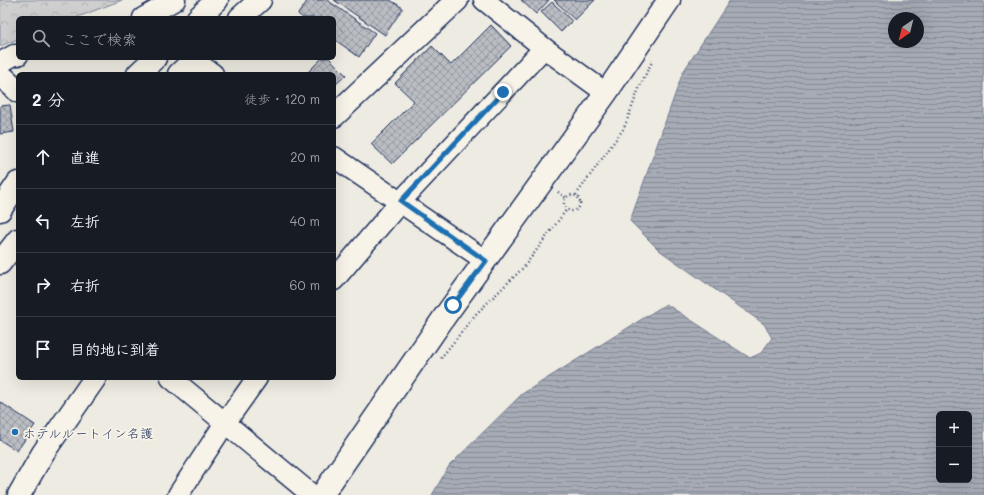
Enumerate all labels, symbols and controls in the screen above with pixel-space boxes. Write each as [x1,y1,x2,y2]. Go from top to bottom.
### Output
north arrow [888,12,924,48]
search box [16,16,336,60]
icon: search [30,27,52,49]
text: ここで検索 [62,29,137,49]
route end [494,83,512,101]
text: 2 分 [32,88,65,110]
text: 徒歩 · 120 m [244,90,320,107]
icon: ahead [32,146,54,168]
text: 直進 [70,147,100,167]
text: 20 m [290,148,320,165]
icon: left [32,210,54,232]
text: 左折 [70,211,100,231]
text: 40 m [290,212,320,229]
icon: right [32,274,54,296]
text: 右折 [70,275,100,295]
text: 60 m [290,276,320,293]
route start [444,296,462,314]
icon: arrive [32,338,54,360]
text: 目的地に到着 [70,339,160,359]
map controls [936,411,972,483]
button: + [936,411,972,447]
place label: ホテルルートイン名護 [23,424,153,441]
marker: ホテルルートイン名護 [10,427,20,437]
button: − [936,447,972,483]

